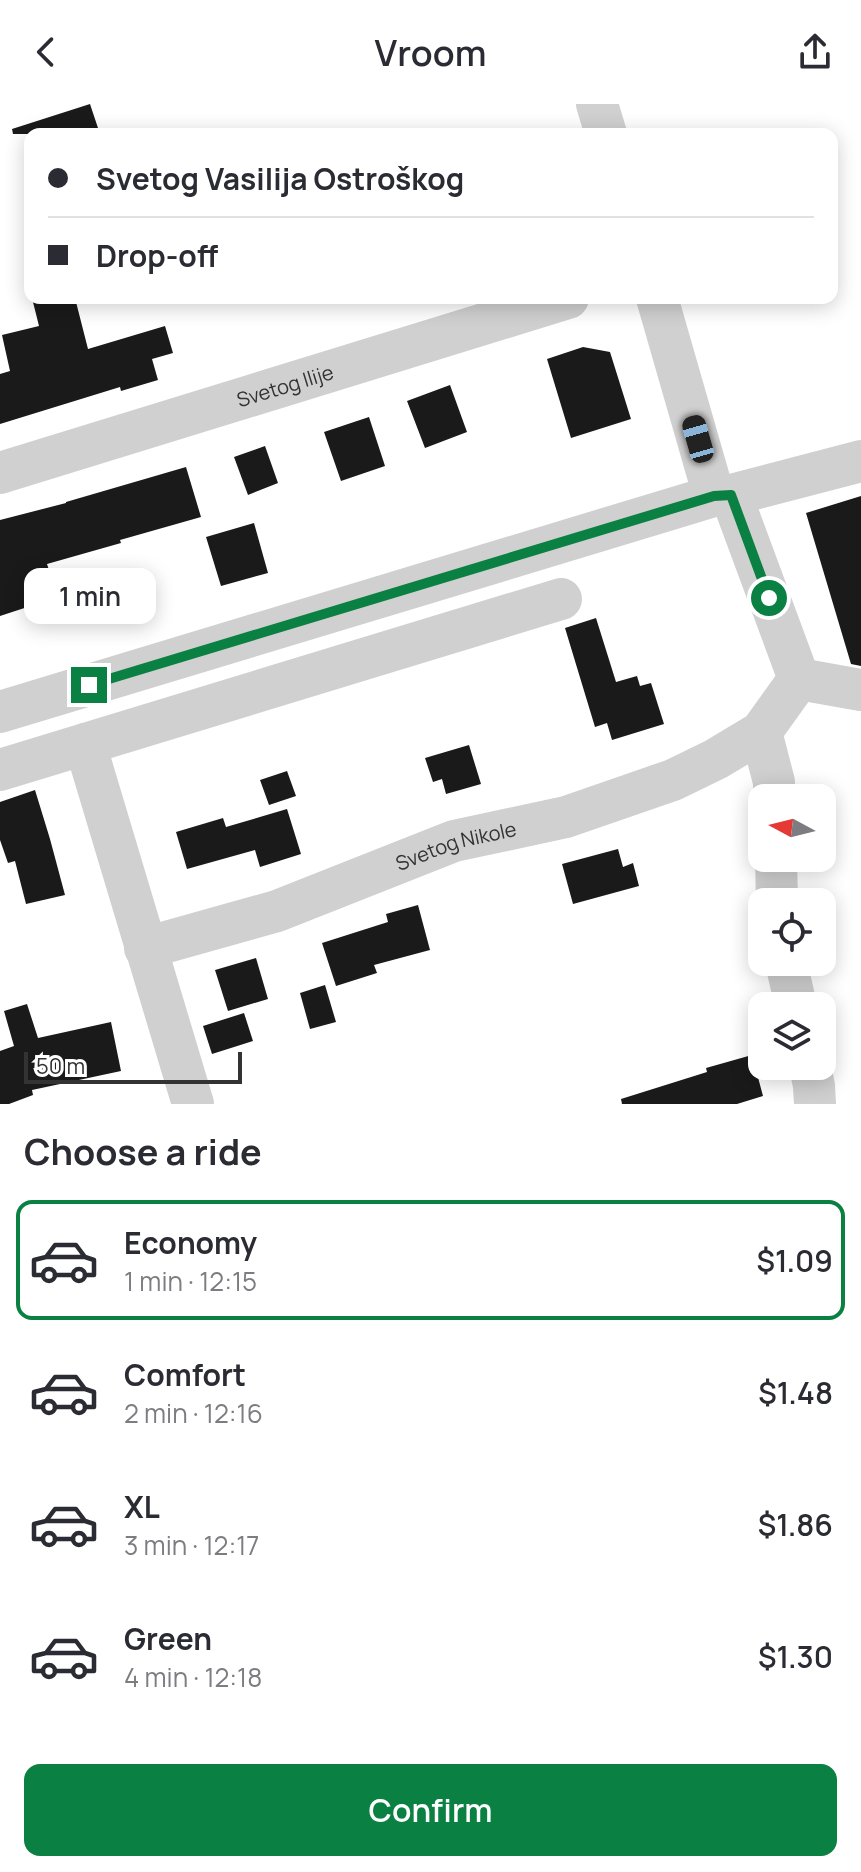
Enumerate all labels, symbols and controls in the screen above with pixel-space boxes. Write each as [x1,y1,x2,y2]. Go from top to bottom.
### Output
text: Vroom [375,28,486,77]
icon: back [24,30,68,74]
icon: share [793,30,837,74]
text: Svetog Vasilija Ostroškog [96,158,464,199]
text: Drop-off [96,235,218,276]
street label: Svetog Ilije [233,358,336,413]
car [680,413,716,465]
callout: 1 min [23,569,155,625]
text: 1 min [59,578,121,614]
route start [751,580,787,616]
route end [71,667,107,703]
north arrow [748,784,836,872]
map controls [748,784,836,1080]
street label: Svetog Nikole [391,815,519,876]
button: locate [748,888,836,976]
button: layers [748,992,836,1080]
scale bar [24,1048,242,1084]
text: 50 m [36,1051,85,1081]
text: Choose a ride [24,1127,262,1176]
text: Economy [124,1222,257,1263]
icon: car [28,1224,100,1296]
text: $1.09 [757,1240,833,1281]
text: 1 min · 12:15 [124,1263,257,1299]
text: Comfort [124,1354,246,1395]
icon: car [28,1356,100,1428]
text: $1.48 [758,1372,833,1413]
text: 2 min · 12:16 [124,1395,263,1431]
text: XL [124,1486,160,1527]
icon: car [28,1488,100,1560]
text: $1.86 [758,1504,833,1545]
text: 3 min · 12:17 [124,1527,259,1563]
text: Green [124,1618,212,1659]
icon: car [28,1620,100,1692]
text: $1.30 [758,1636,833,1677]
text: 4 min · 12:18 [124,1659,262,1695]
button: Confirm [24,1764,837,1856]

